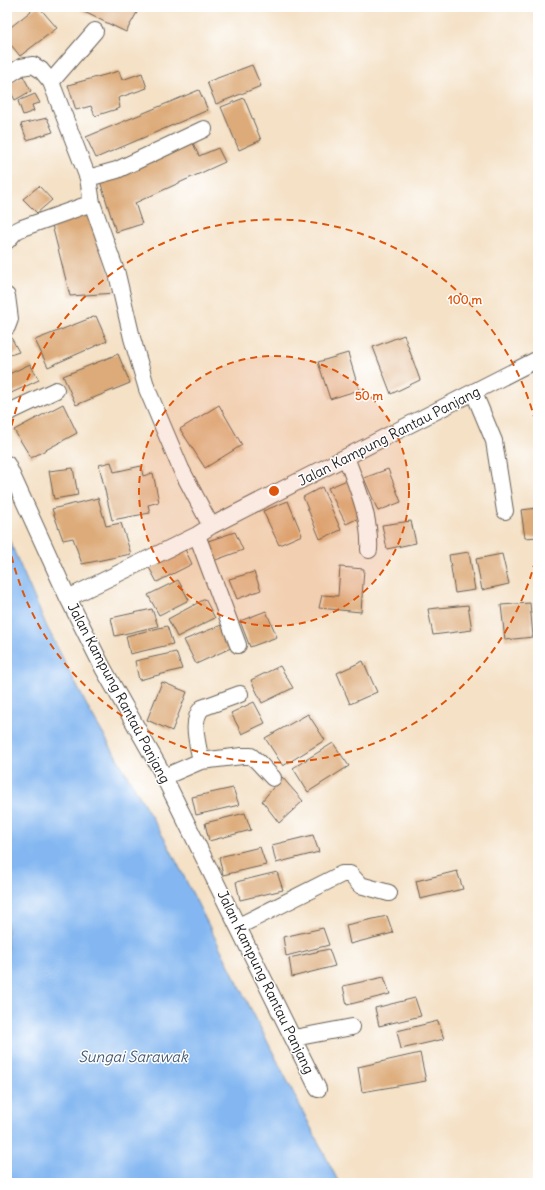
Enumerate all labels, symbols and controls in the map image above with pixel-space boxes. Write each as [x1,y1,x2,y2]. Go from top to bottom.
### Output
text: 100 m [448,292,482,307]
street label: Jalan Kampung Rantau Panjang [295,382,483,490]
text: 50 m [355,388,384,403]
centre of rings [267,484,281,498]
street label: Jalan Kampung Rantau Panjang [64,600,174,786]
street label: Jalan Kampung Rantau Panjang [214,887,318,1077]
water label: Sungai Sarawak [78,1047,189,1066]

